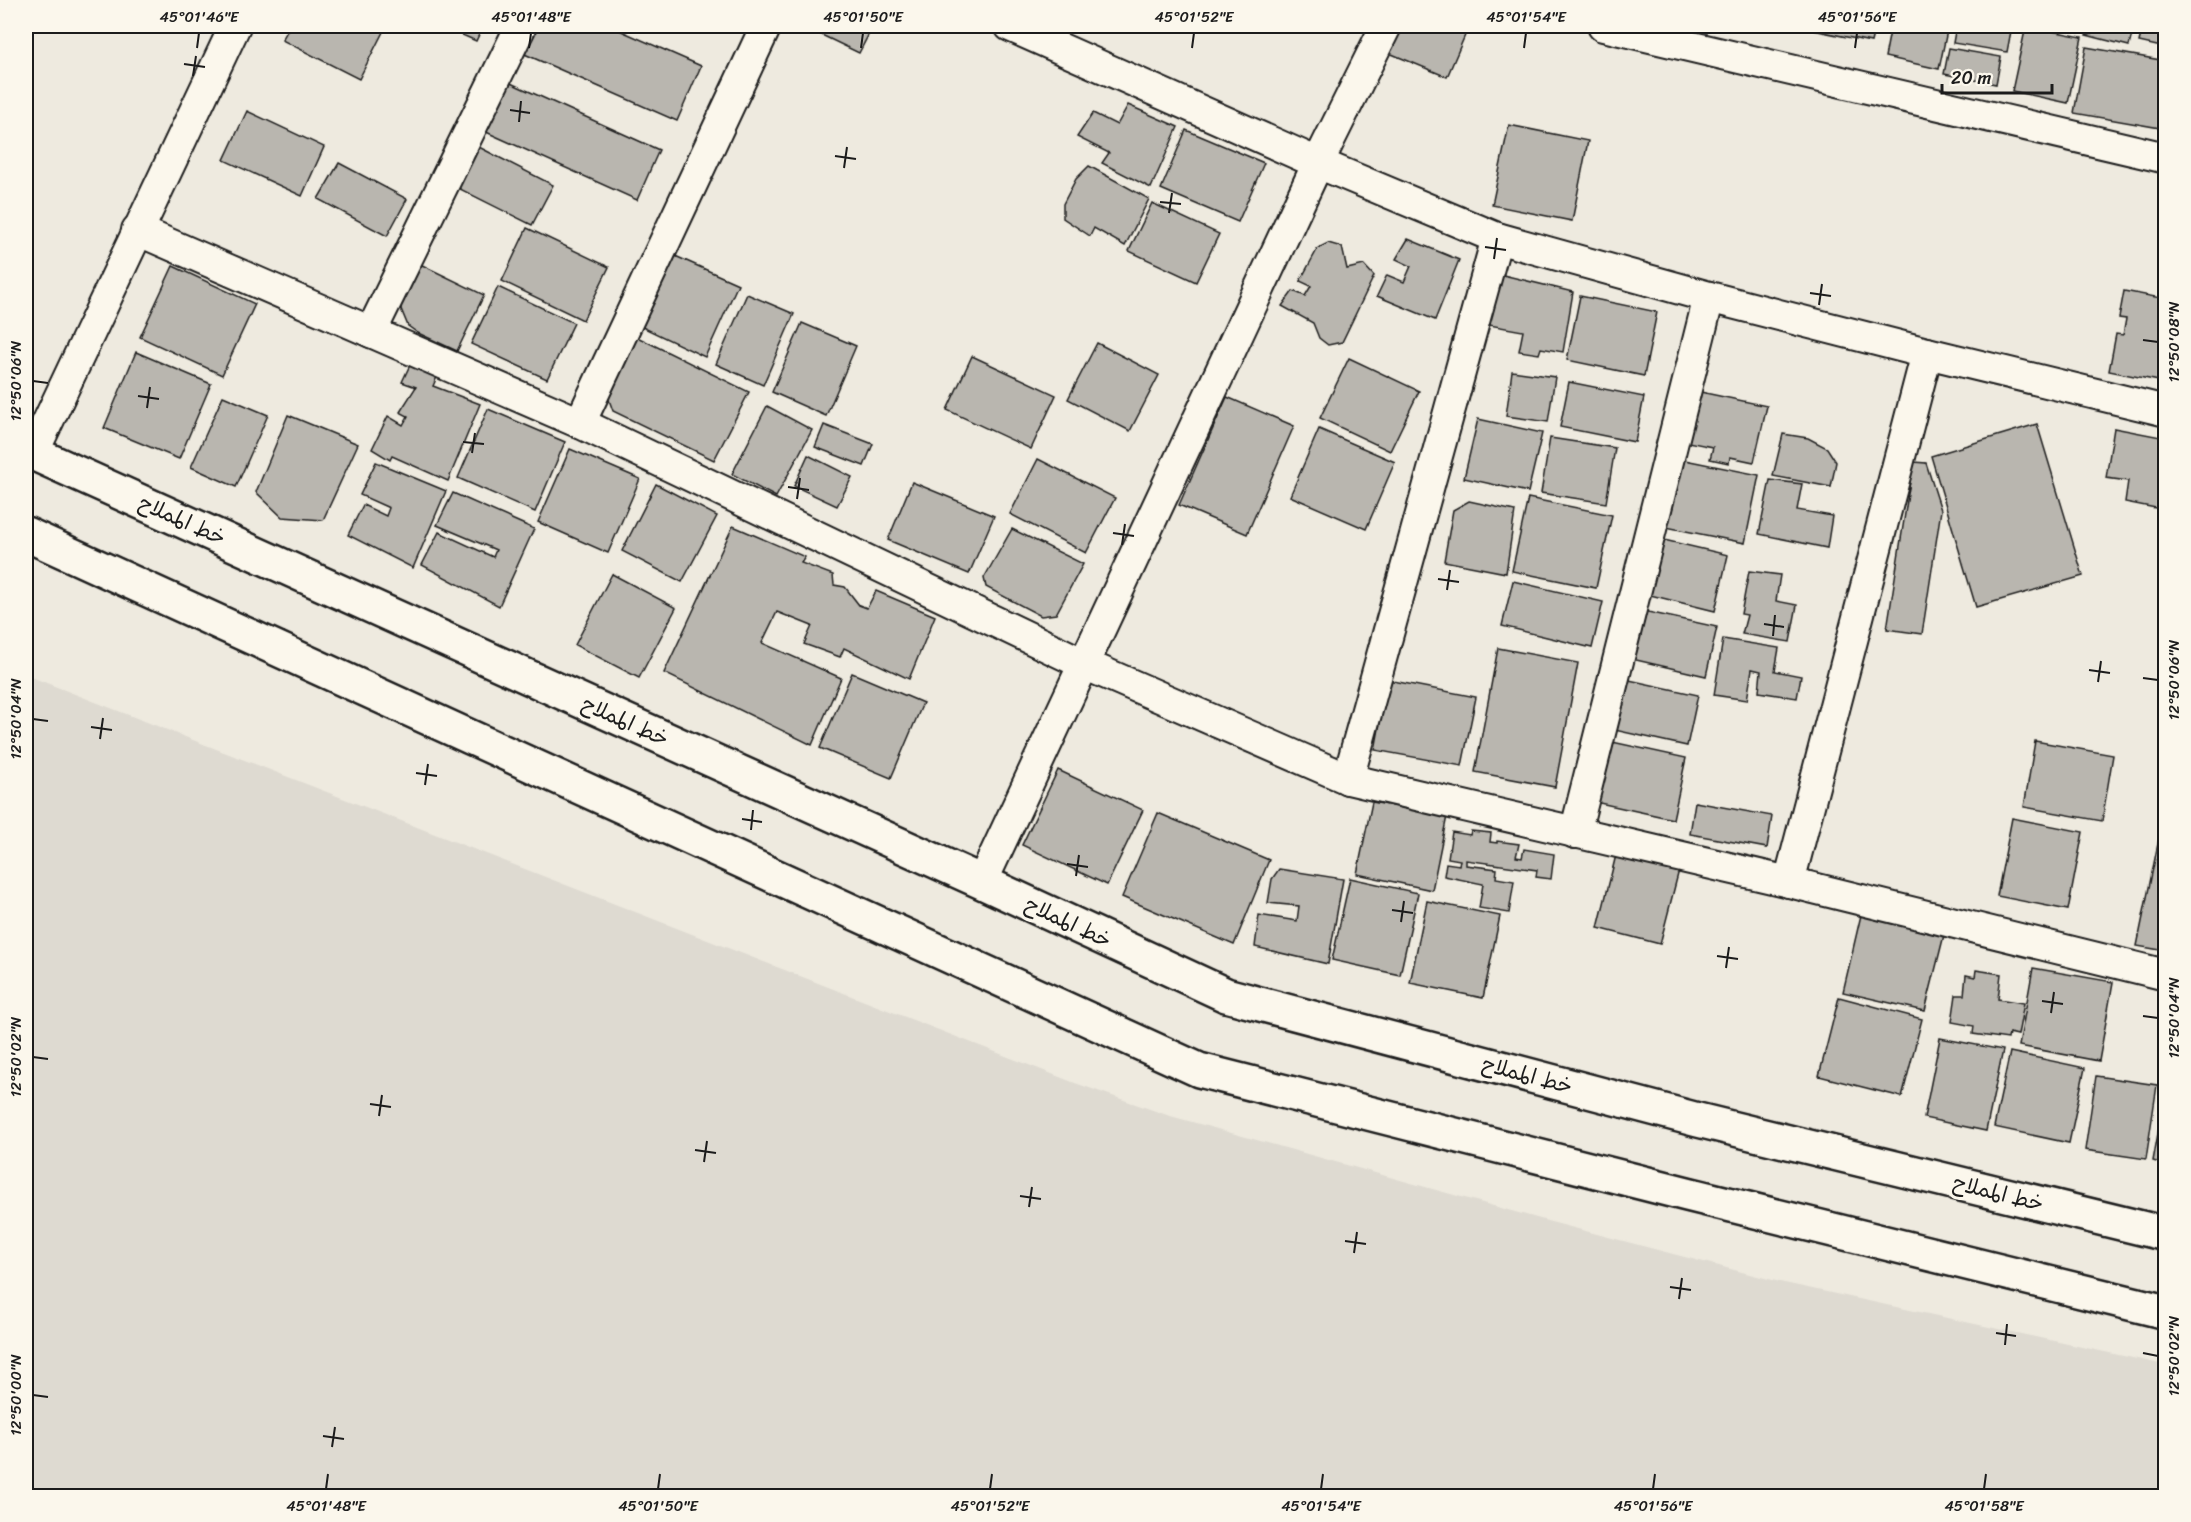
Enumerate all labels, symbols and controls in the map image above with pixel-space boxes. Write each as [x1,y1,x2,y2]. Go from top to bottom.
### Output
text: 45°01'46"E [160,4,240,30]
text: 45°01'48"E [491,4,572,30]
text: 45°01'50"E [823,4,904,30]
text: 45°01'52"E [1155,4,1235,30]
text: 45°01'54"E [1486,4,1567,30]
text: 45°01'56"E [1818,4,1898,30]
scale bar [1942,57,2052,95]
text: 20 m [1951,62,1991,94]
text: 12°50'08"N [2161,301,2187,382]
text: 12°50'06"N [3,340,29,421]
street label: خط المملاح [132,484,232,556]
text: 12°50'06"N [2161,639,2187,720]
text: 12°50'04"N [3,678,29,760]
street label: خط المملاح [575,685,675,757]
street label: خط المملاح [1018,885,1118,959]
text: 12°50'04"N [2161,977,2187,1059]
text: 12°50'02"N [3,1016,29,1097]
street label: خط المملاح [1477,1045,1577,1105]
street label: خط المملاح [1948,1163,2048,1223]
text: 12°50'02"N [2161,1315,2187,1396]
text: 12°50'00"N [3,1354,29,1436]
text: 45°01'48"E [286,1493,367,1519]
text: 45°01'50"E [618,1493,699,1519]
text: 45°01'52"E [951,1493,1031,1519]
text: 45°01'54"E [1281,1493,1362,1519]
text: 45°01'56"E [1614,1493,1694,1519]
text: 45°01'58"E [1944,1493,2025,1519]

